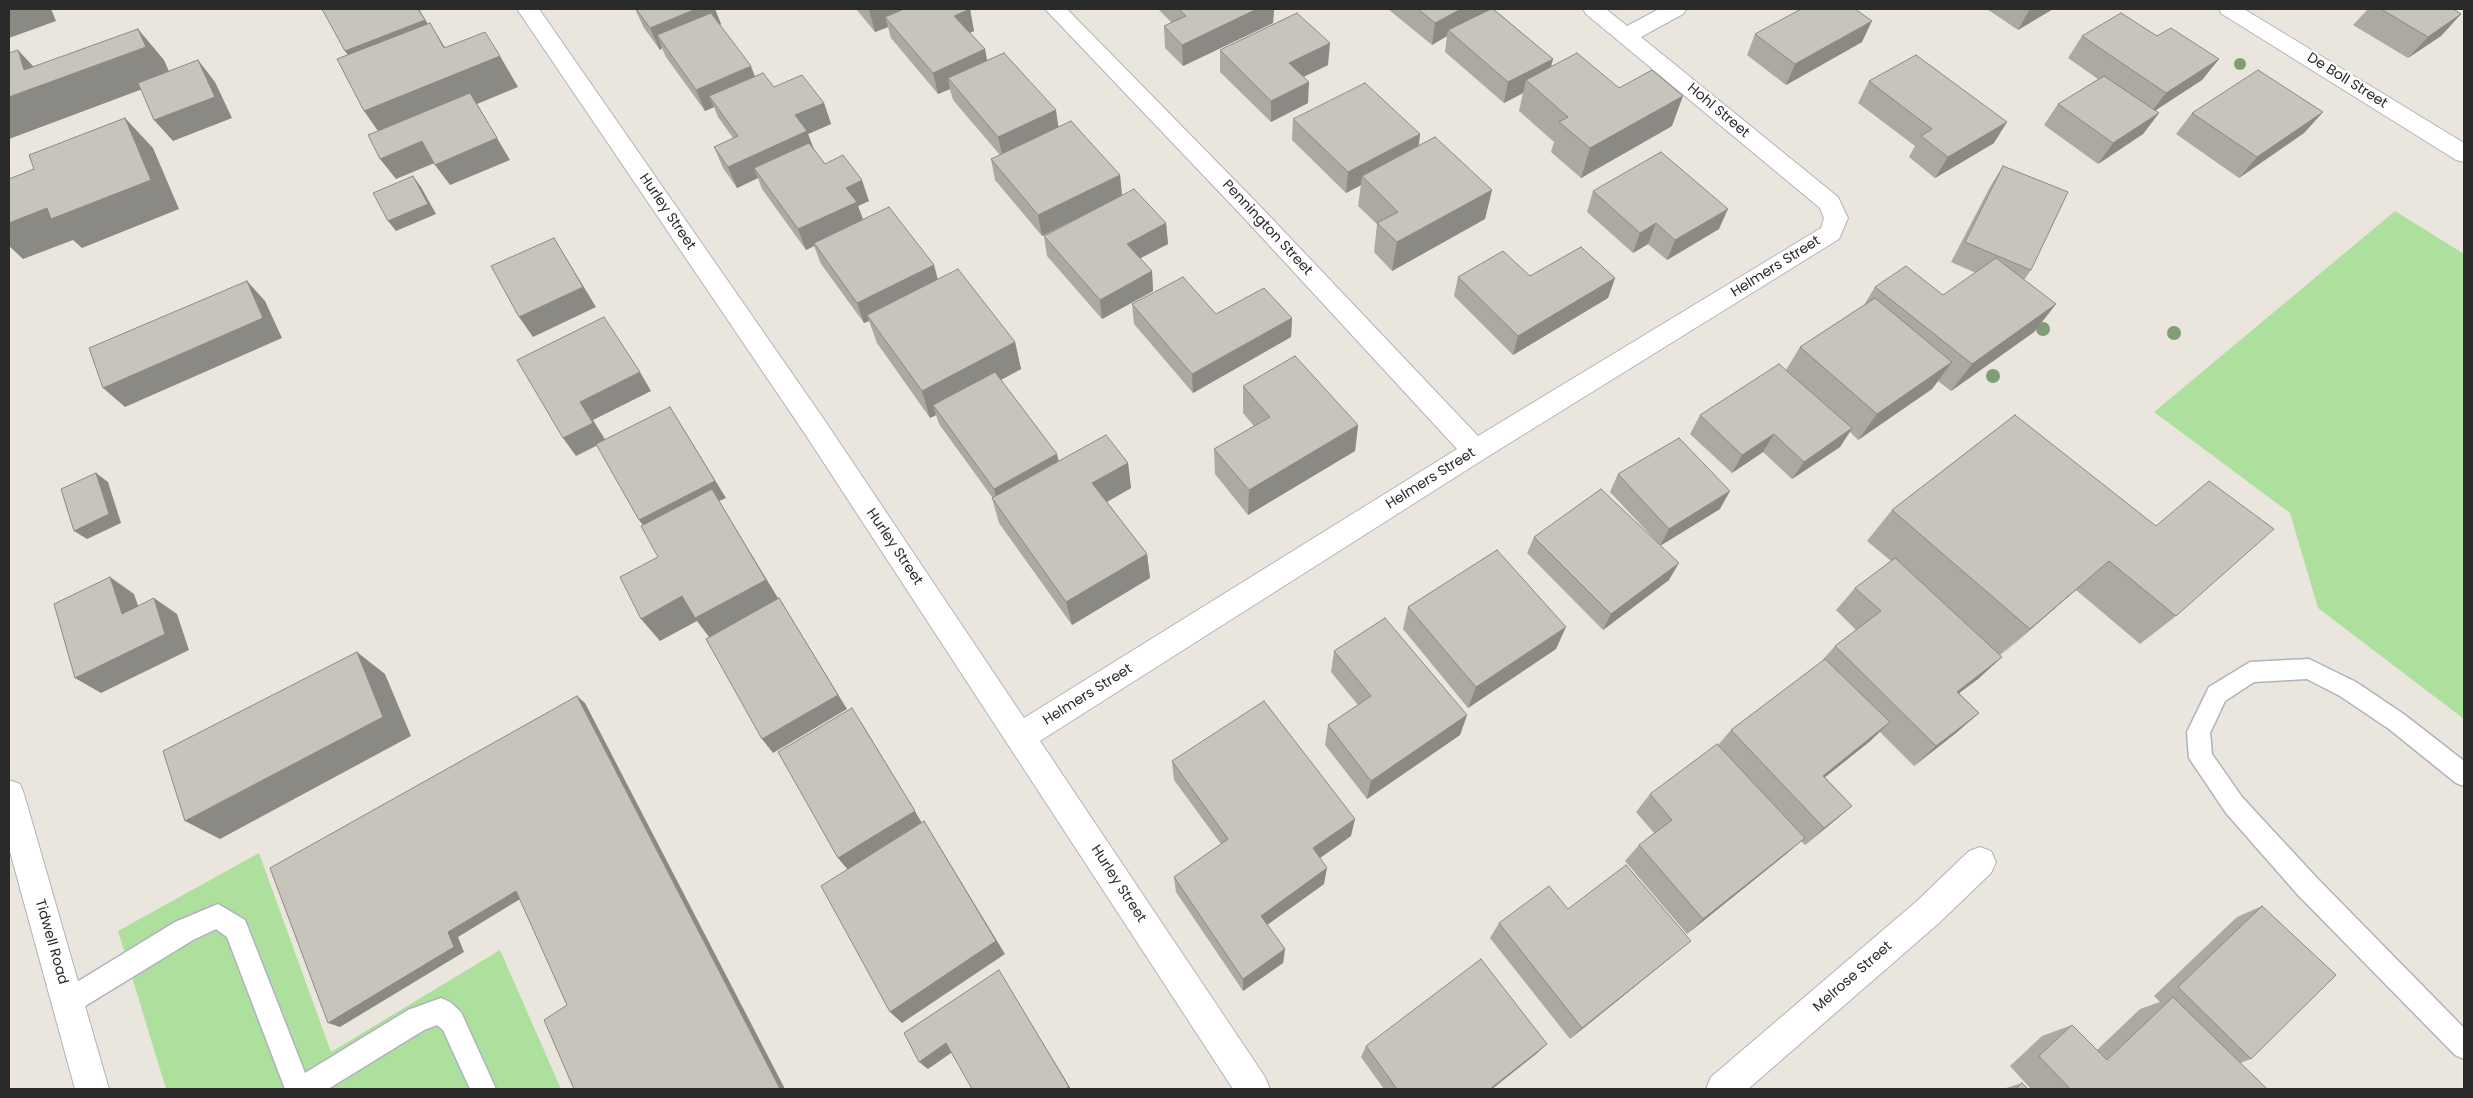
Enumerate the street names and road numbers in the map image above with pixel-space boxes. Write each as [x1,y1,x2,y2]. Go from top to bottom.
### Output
street label: De Boll Street [2304,50,2390,112]
street label: Hohl Street [1684,80,1752,142]
street label: Hurley Street [635,171,699,253]
street label: Pennington Street [1218,177,1316,279]
street label: Helmers Street [1728,233,1824,301]
street label: Helmers Street [1383,445,1479,513]
street label: Hurley Street [862,506,926,588]
street label: Helmers Street [1040,661,1136,729]
street label: Hurley Street [1087,842,1149,926]
street label: Tidwell Road [31,898,71,986]
street label: Melrose Street [1810,938,1896,1016]

